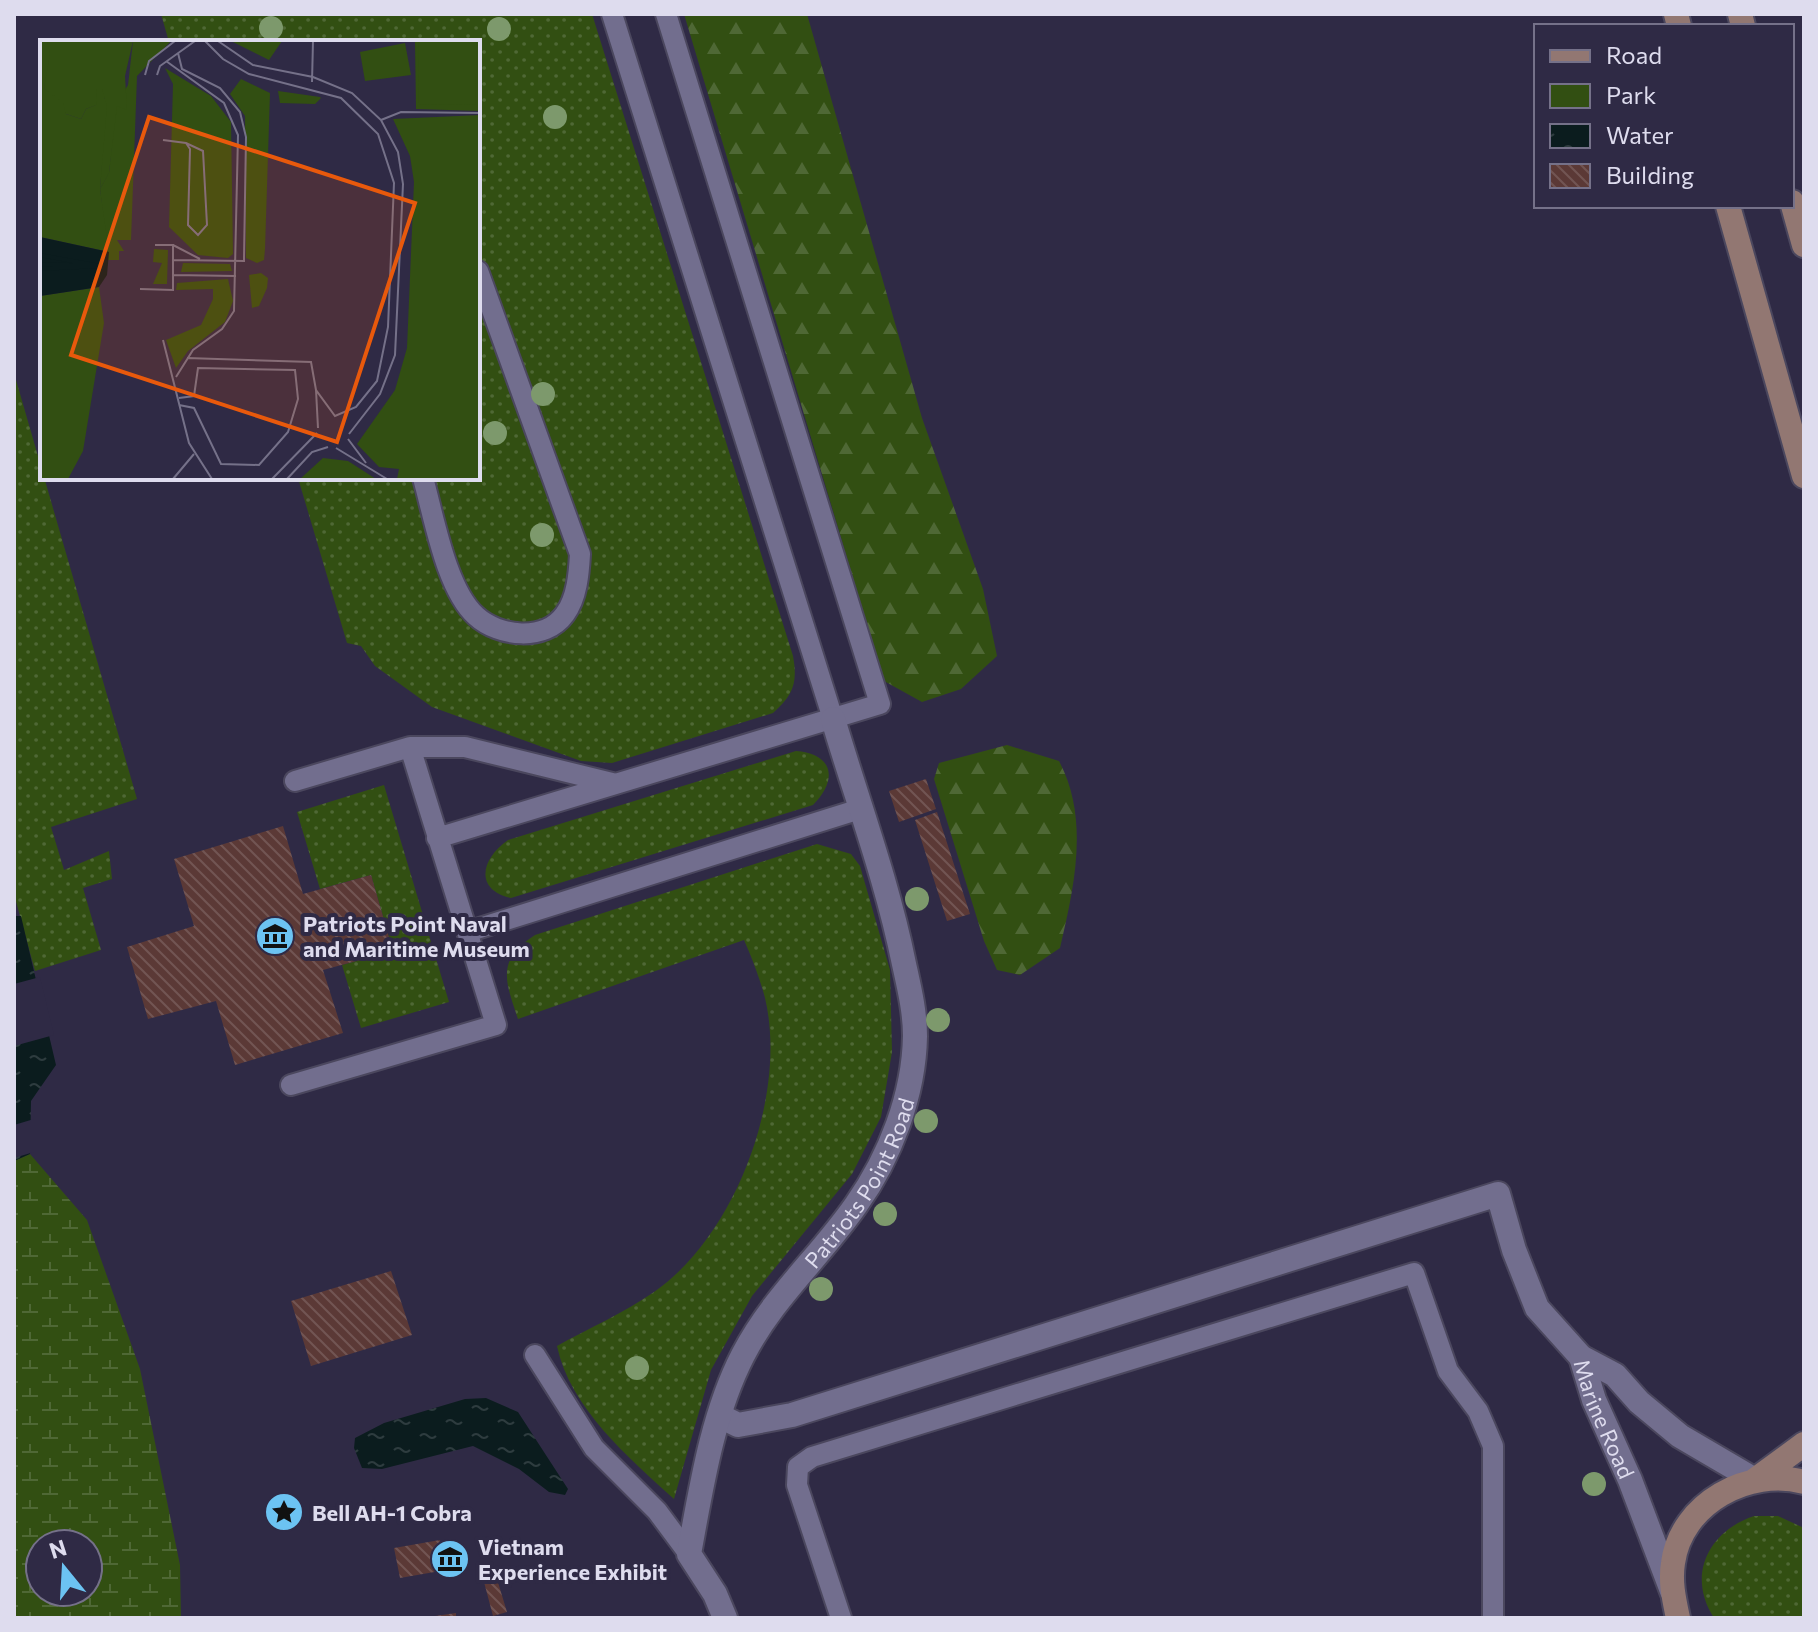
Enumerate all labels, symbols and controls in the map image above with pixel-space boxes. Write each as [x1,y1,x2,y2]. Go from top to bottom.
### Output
legend [1534,24,1794,208]
inset map [40,40,480,480]
text: Road [1606,40,1662,69]
text: Park [1606,80,1656,109]
text: Water [1606,120,1674,149]
text: Building [1606,160,1694,189]
place label: Patriots Point Naval and Maritime Museum [303,910,530,962]
museum icon: Patriots Point Naval and Maritime Museum [254,915,296,957]
street label: Patriots Point Road [798,1095,919,1273]
street label: Marine Road [1569,1356,1641,1483]
place icon: Bell AH-1 Cobra [263,1491,305,1533]
place label: Bell AH-1 Cobra [312,1499,472,1526]
north arrow [24,1528,104,1608]
text: N [46,1533,70,1564]
place label: Vietnam Experience Exhibit [478,1533,667,1585]
museum icon: Vietnam Experience Exhibit [429,1538,471,1580]

